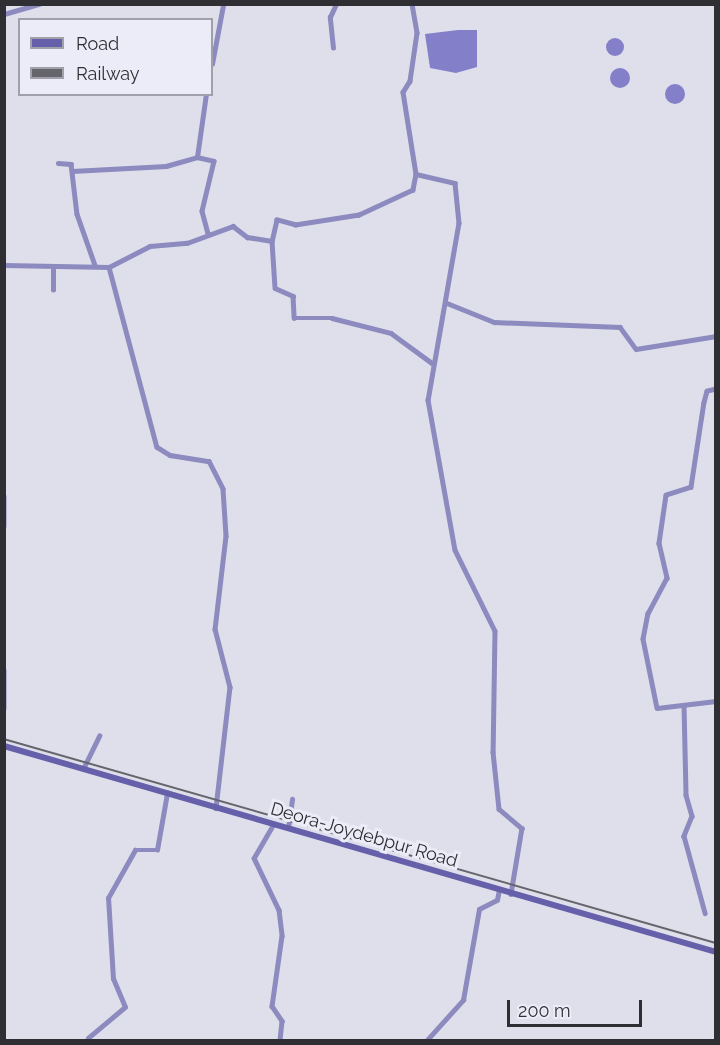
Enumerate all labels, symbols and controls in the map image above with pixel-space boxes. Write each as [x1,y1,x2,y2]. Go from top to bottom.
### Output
legend [18,18,213,96]
text: Road [76,33,119,54]
text: Railway [76,63,140,84]
street label: Deora-Joydebpur Road [268,798,460,872]
scale bar [510,988,645,1026]
text: 200 m [518,1000,571,1021]

